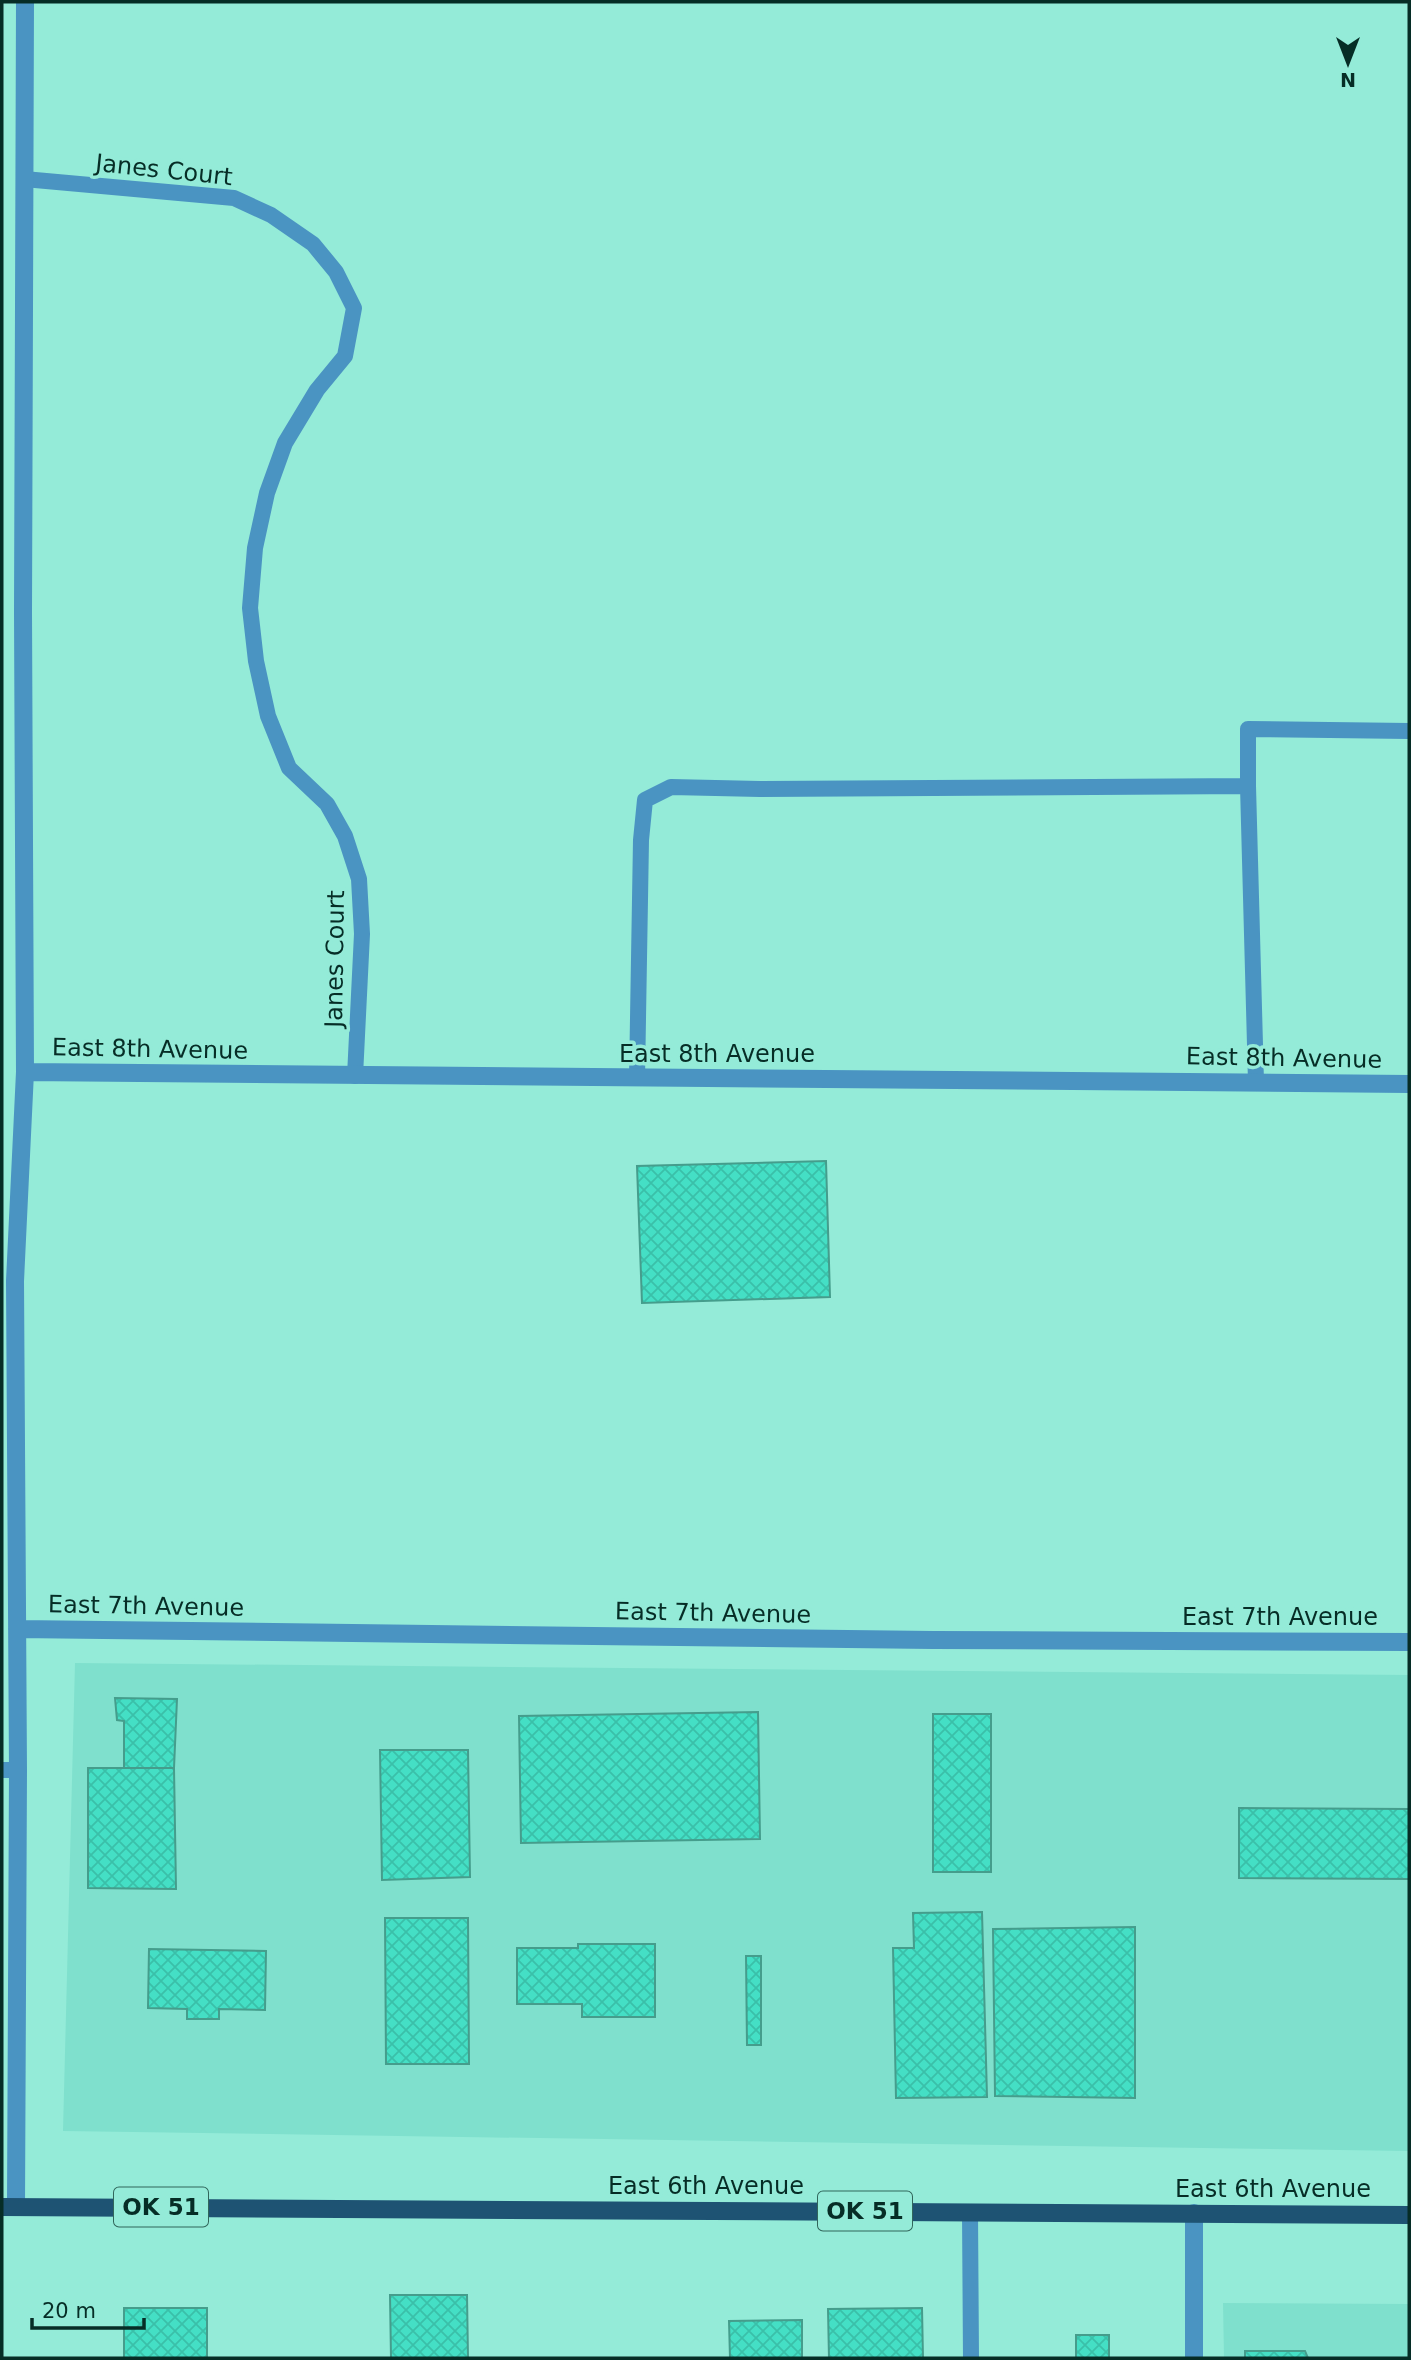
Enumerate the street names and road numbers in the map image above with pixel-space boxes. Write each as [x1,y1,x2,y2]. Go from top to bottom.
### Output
street label: Janes Court [92,149,234,191]
street label: Janes Court [320,890,350,1030]
street label: East 8th Avenue [52,1033,248,1065]
street label: East 8th Avenue [619,1040,815,1068]
street label: East 8th Avenue [1186,1042,1382,1074]
street label: East 7th Avenue [48,1590,244,1622]
street label: East 7th Avenue [615,1597,811,1629]
street label: East 7th Avenue [1182,1603,1378,1631]
street label: East 6th Avenue [608,2172,804,2200]
street label: East 6th Avenue [1175,2175,1371,2203]
road number: OK 51 [114,2188,208,2226]
road number: OK 51 [818,2192,912,2230]

